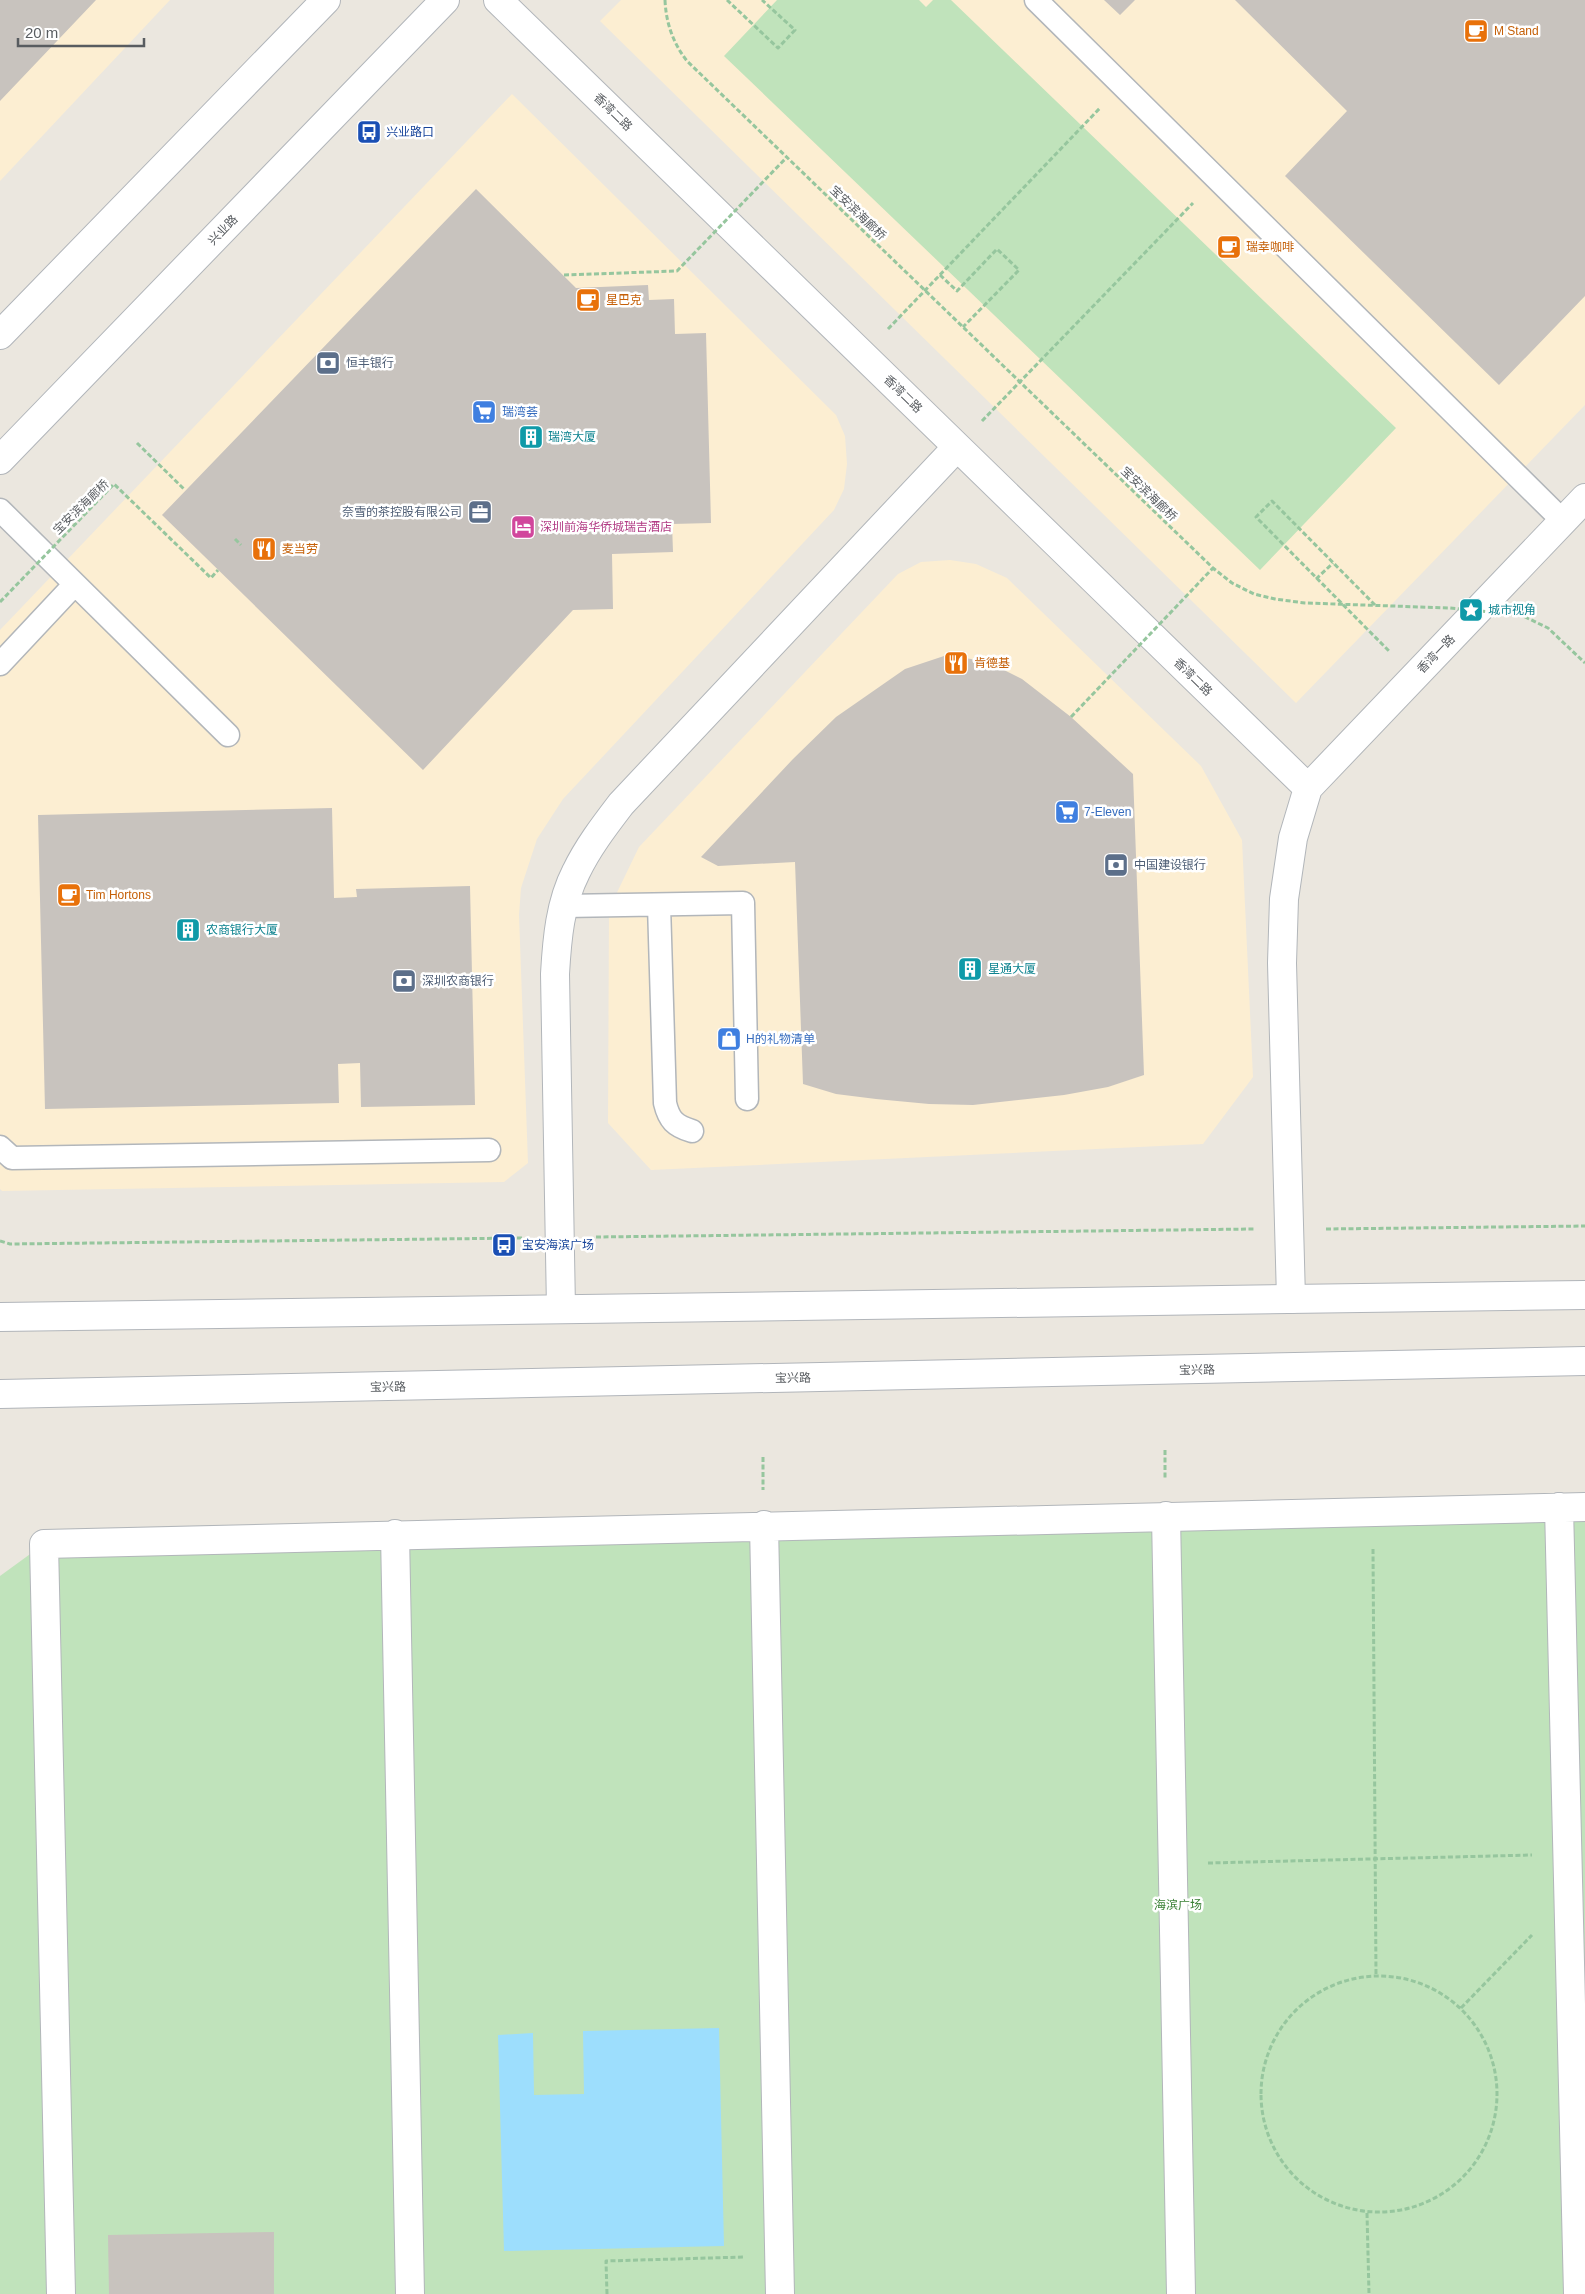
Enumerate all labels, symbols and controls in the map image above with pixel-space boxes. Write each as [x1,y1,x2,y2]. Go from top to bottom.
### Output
scale bar [18,15,144,47]
cafe icon: M Stand [1463,18,1489,44]
text: 20 m [25,24,58,41]
place label: M Stand [1494,24,1539,38]
street label: 香湾二路 [591,90,635,134]
bus stop icon: 兴业路口 [356,119,382,145]
place label: 兴业路口 [386,125,434,139]
street label: 宝安滨海廊桥 [827,183,889,243]
street label: 兴业路 [205,212,241,248]
cafe icon: 瑞幸咖啡 [1216,234,1242,260]
place label: 瑞幸咖啡 [1246,240,1294,254]
cafe icon: 星巴克 [575,287,601,313]
place label: 星巴克 [606,293,642,307]
bank icon: 恒丰银行 [315,350,341,376]
place label: 恒丰银行 [346,356,394,370]
street label: 香湾二路 [881,372,925,416]
supermarket icon: 瑞湾荟 [471,399,497,425]
place label: 瑞湾荟 [502,405,538,419]
building icon: 瑞湾大厦 [518,424,544,450]
place label: 瑞湾大厦 [548,430,596,444]
street label: 宝安滨海廊桥 [1118,464,1180,524]
street label: 宝安滨海廊桥 [50,477,112,537]
office icon: 奈雪的茶控股有限公司 [467,499,493,525]
place label: 奈雪的茶控股有限公司 [342,505,462,519]
hotel icon: 深圳前海华侨城瑞吉酒店 [510,514,536,540]
place label: 深圳前海华侨城瑞吉酒店 [540,520,672,534]
restaurant icon: 麦当劳 [251,536,277,562]
place label: 麦当劳 [282,542,318,556]
place icon: 城市视角 [1458,597,1484,623]
place label: 城市视角 [1488,603,1536,617]
street label: 香湾一路 [1414,632,1458,676]
restaurant icon: 肯德基 [943,650,969,676]
street label: 香湾二路 [1171,655,1215,699]
place label: 肯德基 [974,656,1010,670]
supermarket icon: 7-Eleven [1054,799,1080,825]
place label: 7-Eleven [1084,805,1131,819]
bank icon: 中国建设银行 [1103,852,1129,878]
place label: 中国建设银行 [1134,858,1206,872]
cafe icon: Tim Hortons [56,882,82,908]
place label: Tim Hortons [86,888,151,902]
building icon: 农商银行大厦 [175,917,201,943]
place label: 农商银行大厦 [206,923,278,937]
building icon: 星通大厦 [957,956,983,982]
place label: 星通大厦 [988,962,1036,976]
bank icon: 深圳农商银行 [391,968,417,994]
place label: 深圳农商银行 [422,974,494,988]
shop icon: H的礼物清单 [716,1026,742,1052]
place label: H的礼物清单 [746,1032,815,1046]
bus stop icon: 宝安海滨广场 [491,1232,517,1258]
place label: 宝安海滨广场 [522,1238,594,1252]
street label: 宝兴路 [1179,1363,1215,1377]
street label: 宝兴路 [775,1371,811,1385]
street label: 宝兴路 [370,1380,406,1394]
park label: 海滨广场 [1154,1898,1202,1912]

